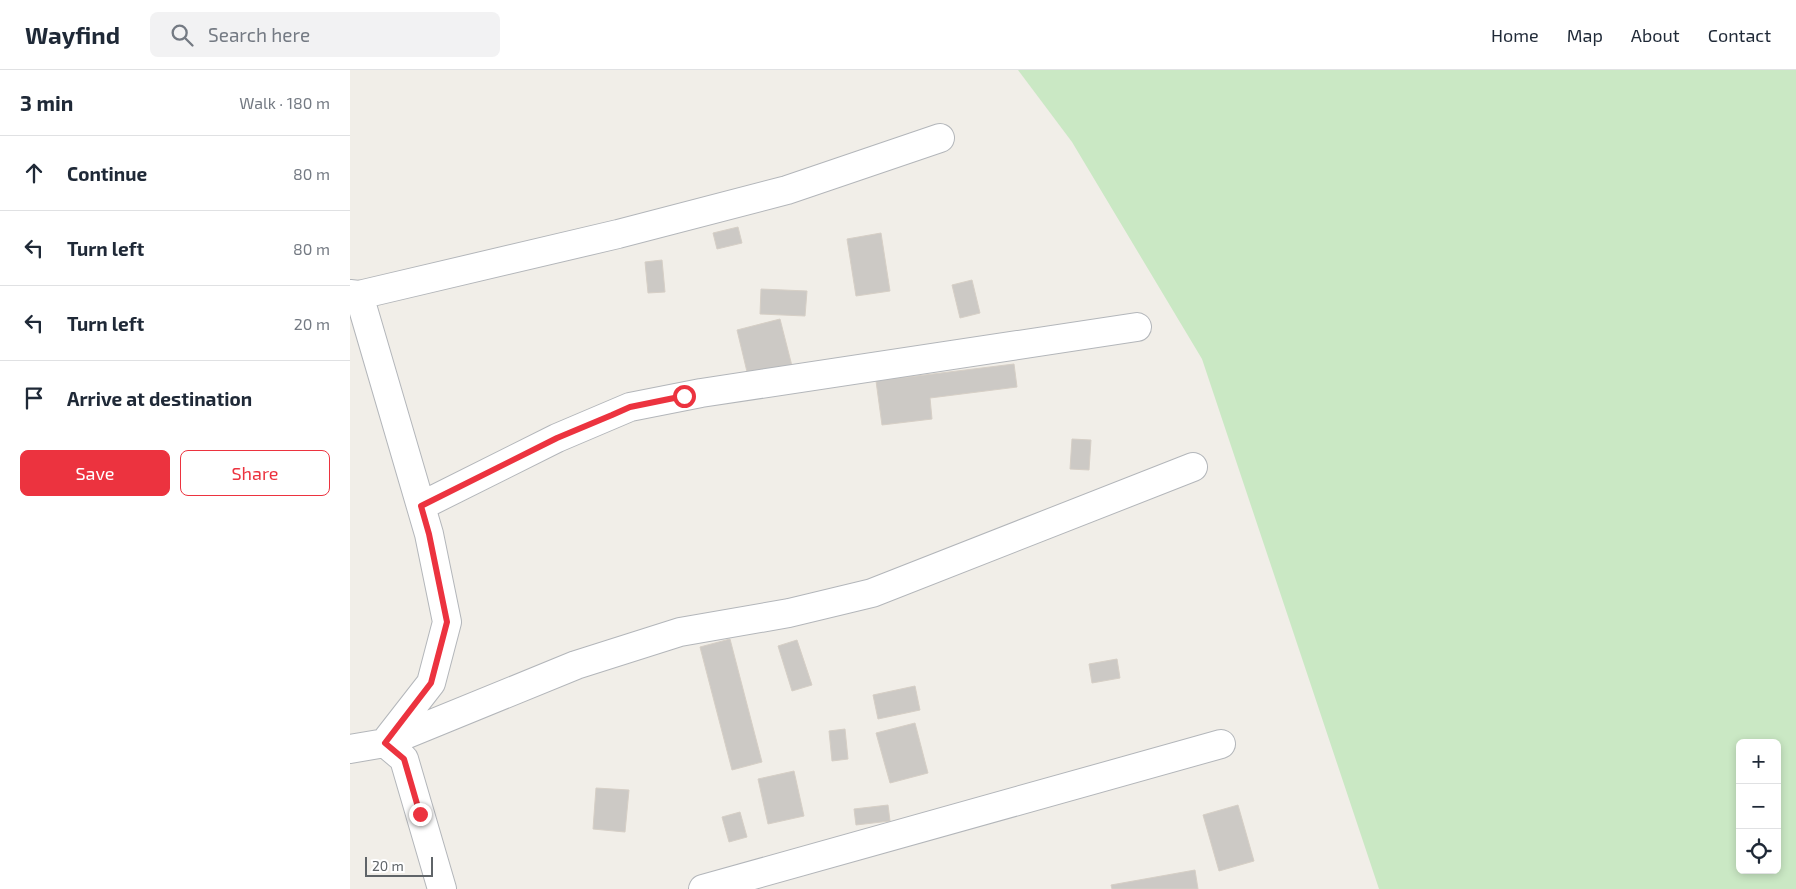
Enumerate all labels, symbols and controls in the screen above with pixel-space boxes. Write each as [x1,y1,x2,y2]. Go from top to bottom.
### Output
search box [150,12,500,57]
text: Wayfind [25,20,120,49]
icon: search [168,21,196,49]
text: Search here [208,23,310,46]
text: Home [1491,24,1539,46]
text: Map [1567,24,1603,46]
text: About [1631,24,1680,46]
text: Contact [1708,24,1771,46]
text: 3 min [20,90,73,115]
text: Walk · 180 m [239,93,330,112]
icon: ahead [20,159,48,187]
text: Continue [67,162,147,185]
text: 80 m [293,164,330,183]
icon: left [20,234,48,262]
text: Turn left [67,237,144,260]
text: 80 m [293,239,330,258]
icon: left [20,309,48,337]
text: Turn left [67,312,144,335]
text: 20 m [294,314,330,333]
icon: arrive [20,384,48,412]
route start [673,385,696,408]
text: Arrive at destination [67,387,252,410]
button: Save [20,450,170,496]
button: Share [180,450,330,496]
map controls [1736,739,1781,874]
button: + [1736,739,1781,784]
button: − [1736,784,1781,829]
route end [409,803,432,826]
button: locate [1736,829,1781,874]
scale bar [365,854,432,877]
text: 20 m [372,857,404,874]

